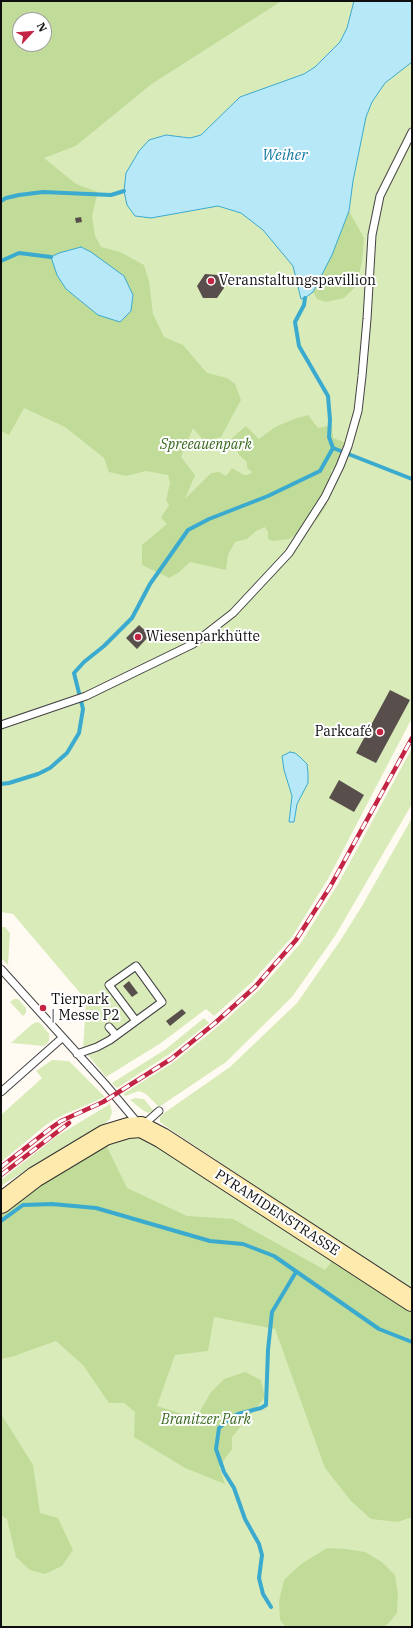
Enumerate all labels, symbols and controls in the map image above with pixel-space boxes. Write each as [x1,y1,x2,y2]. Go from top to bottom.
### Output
north arrow [12,12,52,52]
text: N [34,20,50,34]
water label: Weiher [262,147,308,165]
place label: Veranstaltungspavillion [219,273,376,289]
marker: Veranstaltungspavillion [206,276,216,286]
park label: Spreeauenpark [160,437,252,453]
place label: Wiesenparkhütte [146,629,260,645]
marker: Wiesenparkhütte [133,632,143,642]
place label: Parkcafé [315,724,372,740]
marker: Parkcafé [375,727,385,737]
place label: Tierpark | Messe P2 [51,992,120,1024]
marker: Tierpark | Messe P2 [38,1003,48,1013]
street label: PYRAMIDENSTRASSE [212,1166,342,1260]
park label: Branitzer Park [161,1412,251,1428]

